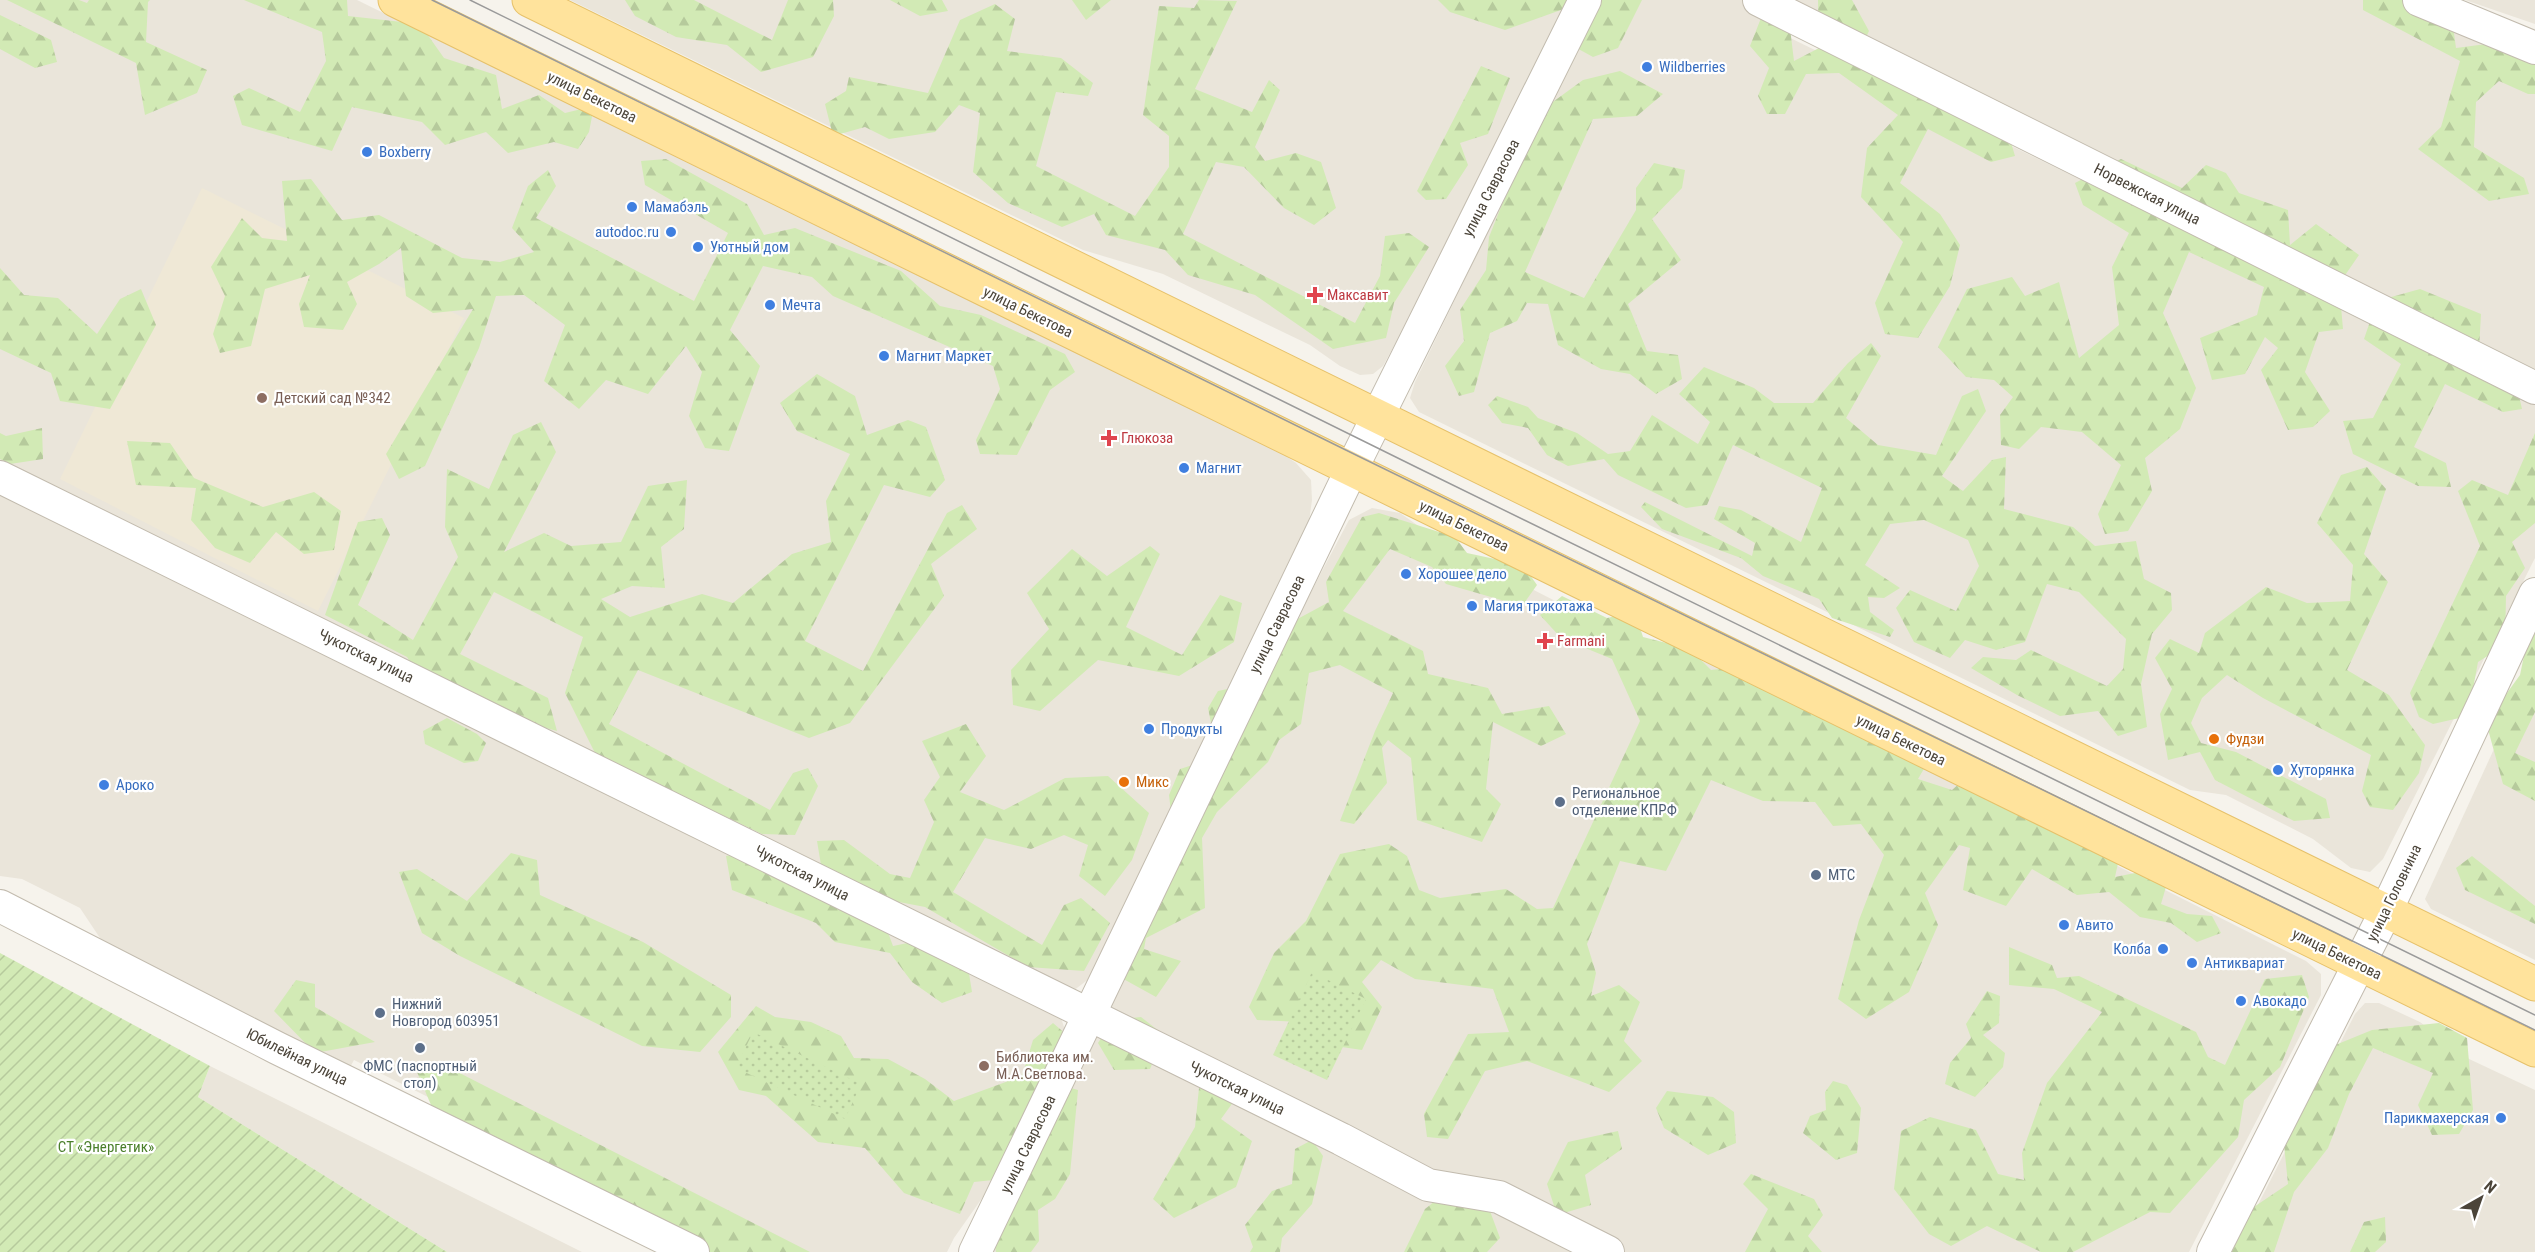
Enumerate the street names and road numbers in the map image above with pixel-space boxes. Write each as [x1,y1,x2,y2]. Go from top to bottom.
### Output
street label: улица Бекетова [544,68,640,126]
street label: улица Саврасова [1459,136,1523,240]
street label: Норвежская улица [2091,159,2203,229]
street label: улица Бекетова [980,283,1076,341]
street label: улица Бекетова [1416,497,1512,555]
street label: улица Саврасова [1246,572,1308,676]
street label: Чукотская улица [315,625,417,687]
street label: улица Бекетова [1853,711,1949,769]
street label: Чукотская улица [752,841,852,905]
street label: улица Головнина [2363,841,2425,945]
street label: улица Бекетова [2289,925,2385,983]
street label: Юбилейная улица [243,1025,351,1089]
street label: Чукотская улица [1186,1057,1288,1119]
street label: улица Саврасова [997,1092,1059,1196]

